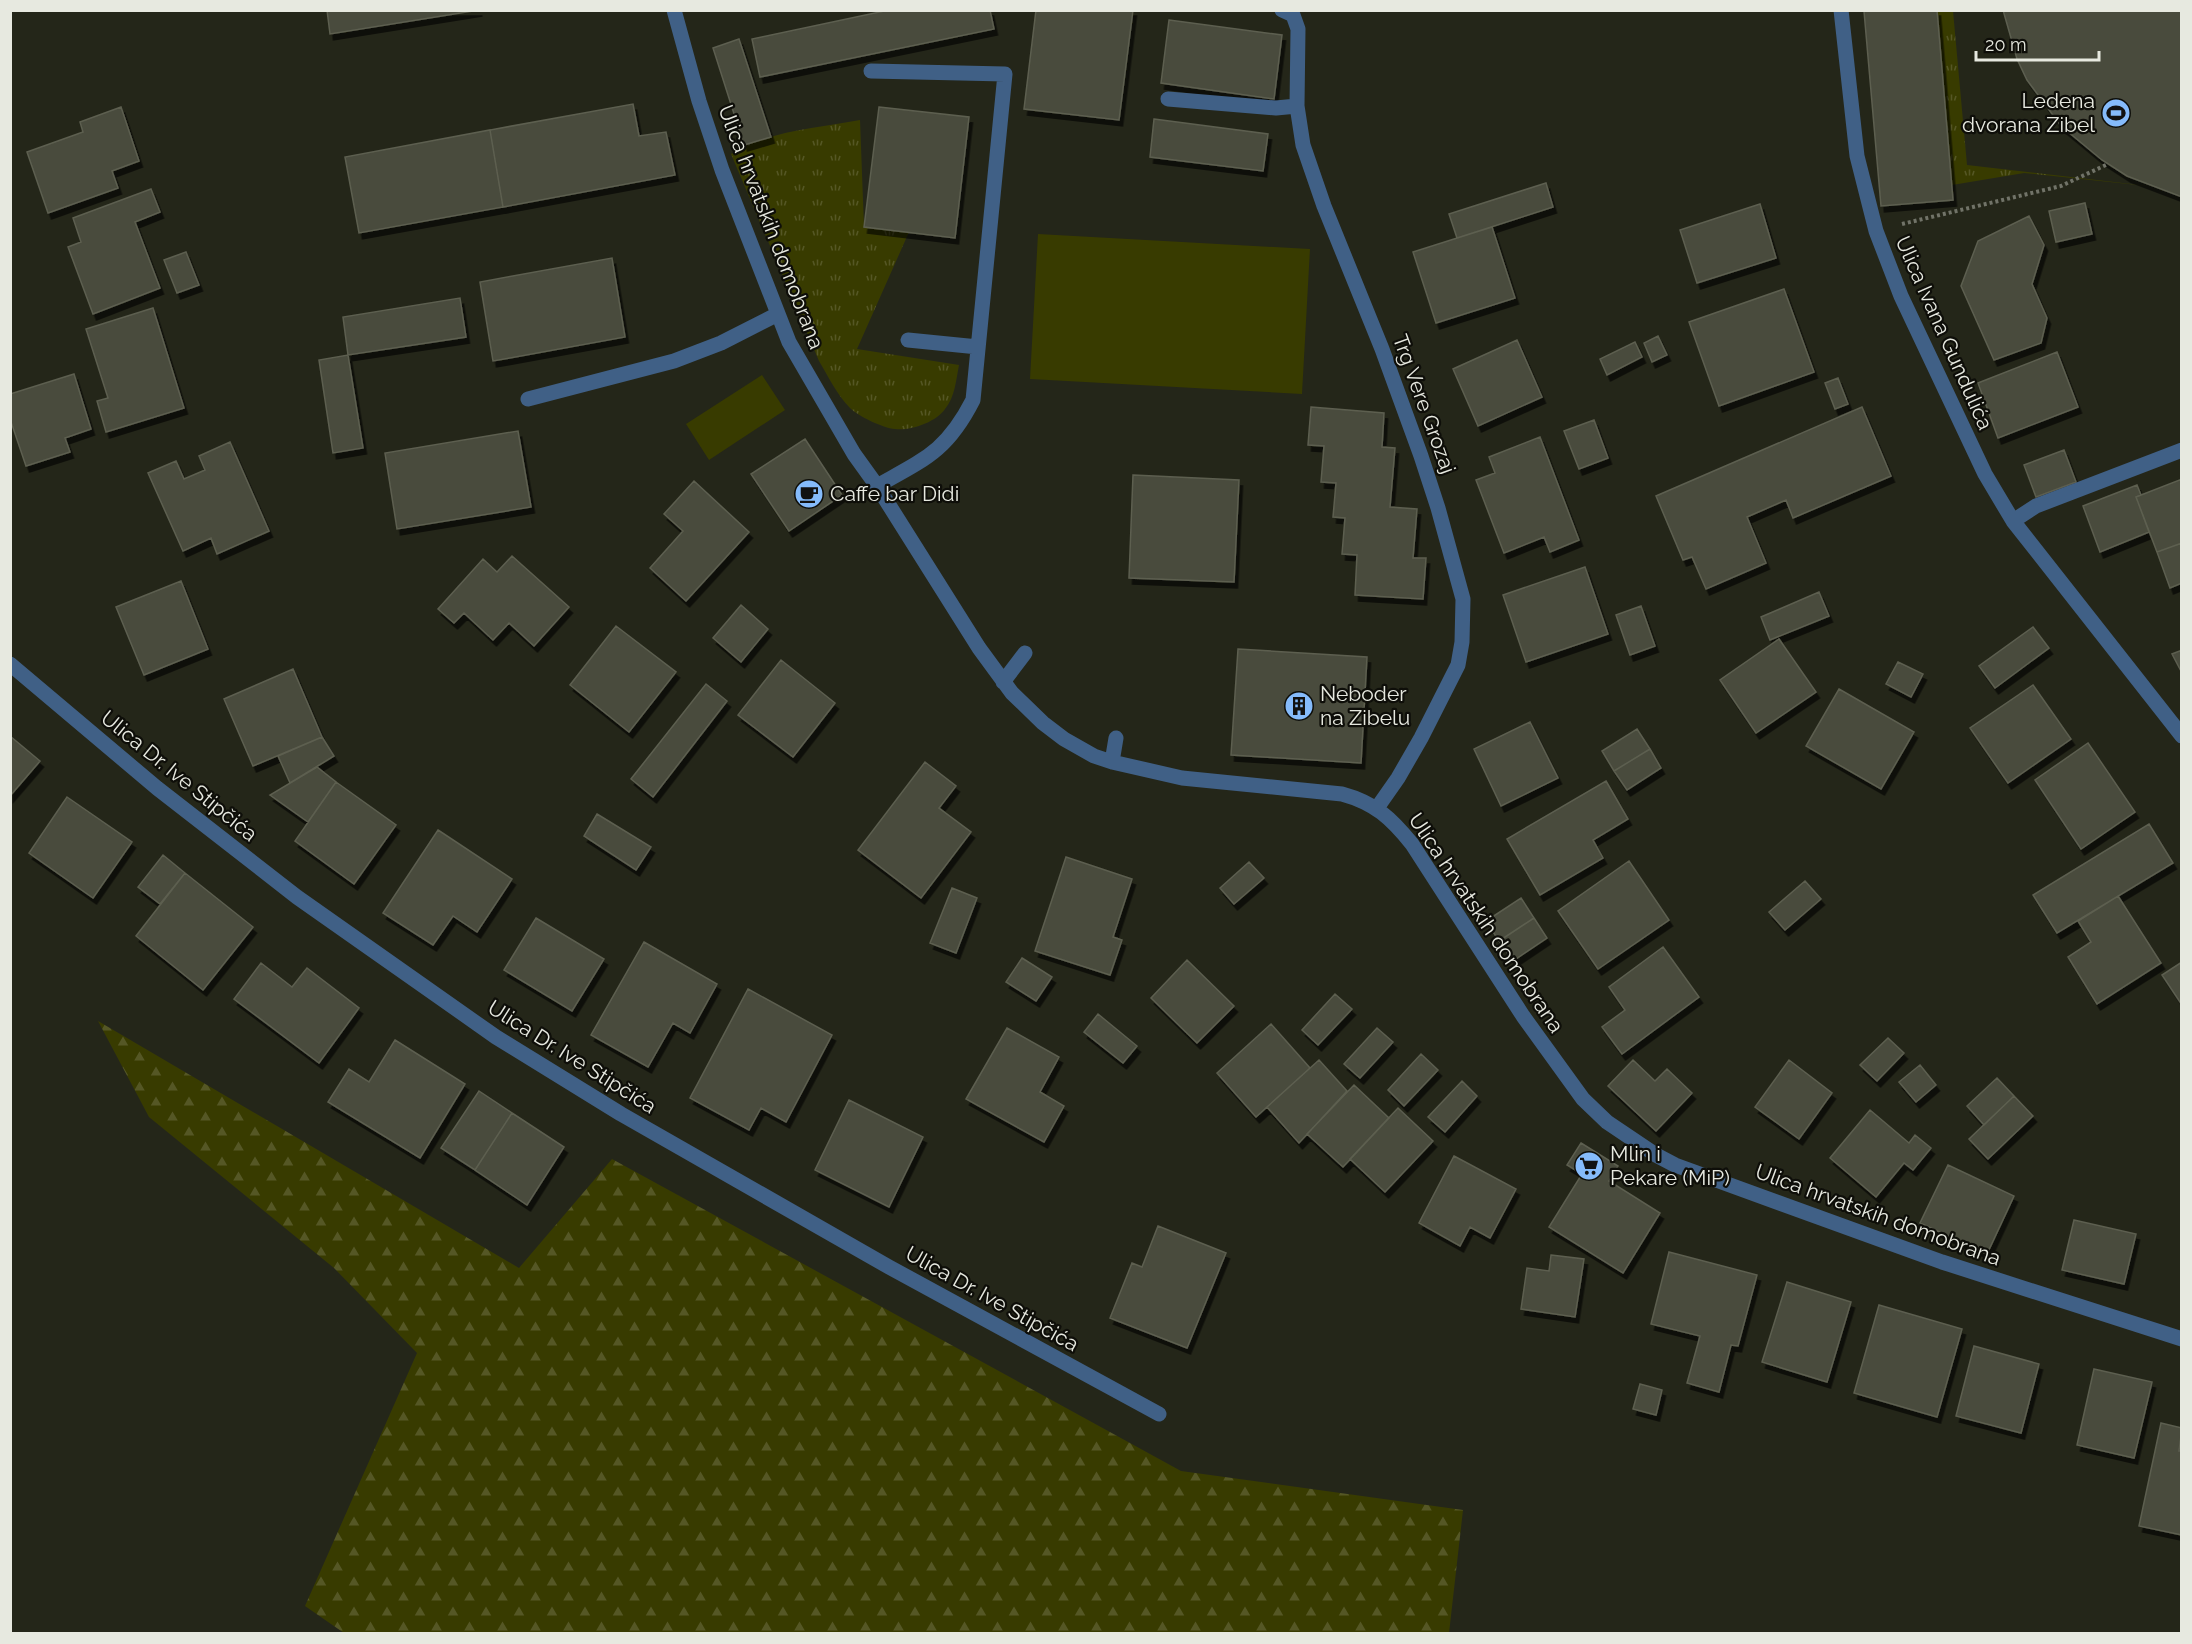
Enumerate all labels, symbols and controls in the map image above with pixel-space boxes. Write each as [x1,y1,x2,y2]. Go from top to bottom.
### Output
scale bar [1976,24,2099,62]
text: 20 m [1985,34,2027,55]
place label: Ledena dvorana Zibel [1962,88,2095,137]
sports icon: Ledena dvorana Zibel [2100,97,2132,129]
street label: Ulica hrvatskih domobrana [713,101,830,352]
street label: Ulica Ivana Gundulića [1890,232,1998,434]
street label: Trg Vere Grozaj [1388,331,1461,477]
cafe icon: Caffe bar Didi [793,478,825,510]
place label: Caffe bar Didi [830,481,959,506]
place label: Neboder na Zibelu [1320,681,1410,730]
building icon: Neboder na Zibelu [1283,690,1315,722]
street label: Ulica Dr. Ive Stipčića [96,705,263,846]
street label: Ulica hrvatskih domobrana [1403,808,1569,1037]
street label: Ulica Dr. Ive Stipčića [483,995,661,1119]
place label: Mlin i Pekare (MiP) [1610,1141,1730,1190]
supermarket icon: Mlin i Pekare (MiP) [1573,1150,1605,1182]
street label: Ulica hrvatskih domobrana [1752,1158,2004,1271]
street label: Ulica Dr. Ive Stipčića [901,1241,1083,1357]

